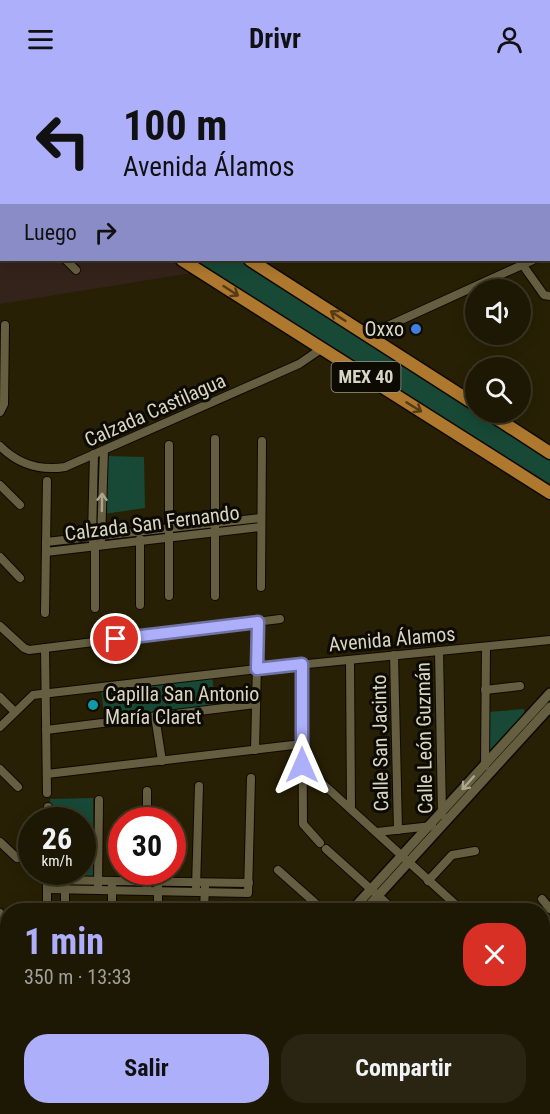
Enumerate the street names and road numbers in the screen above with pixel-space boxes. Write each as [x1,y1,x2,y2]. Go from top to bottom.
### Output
road number: MEX 40 [332,362,400,392]
street label: Calzada Castilagua [81,368,229,452]
street label: Calzada San Fernando [63,500,241,546]
street label: Avenida Álamos [328,622,456,656]
street label: Calle León Guzmán [411,662,437,814]
street label: Calle San Jacinto [367,674,393,812]

